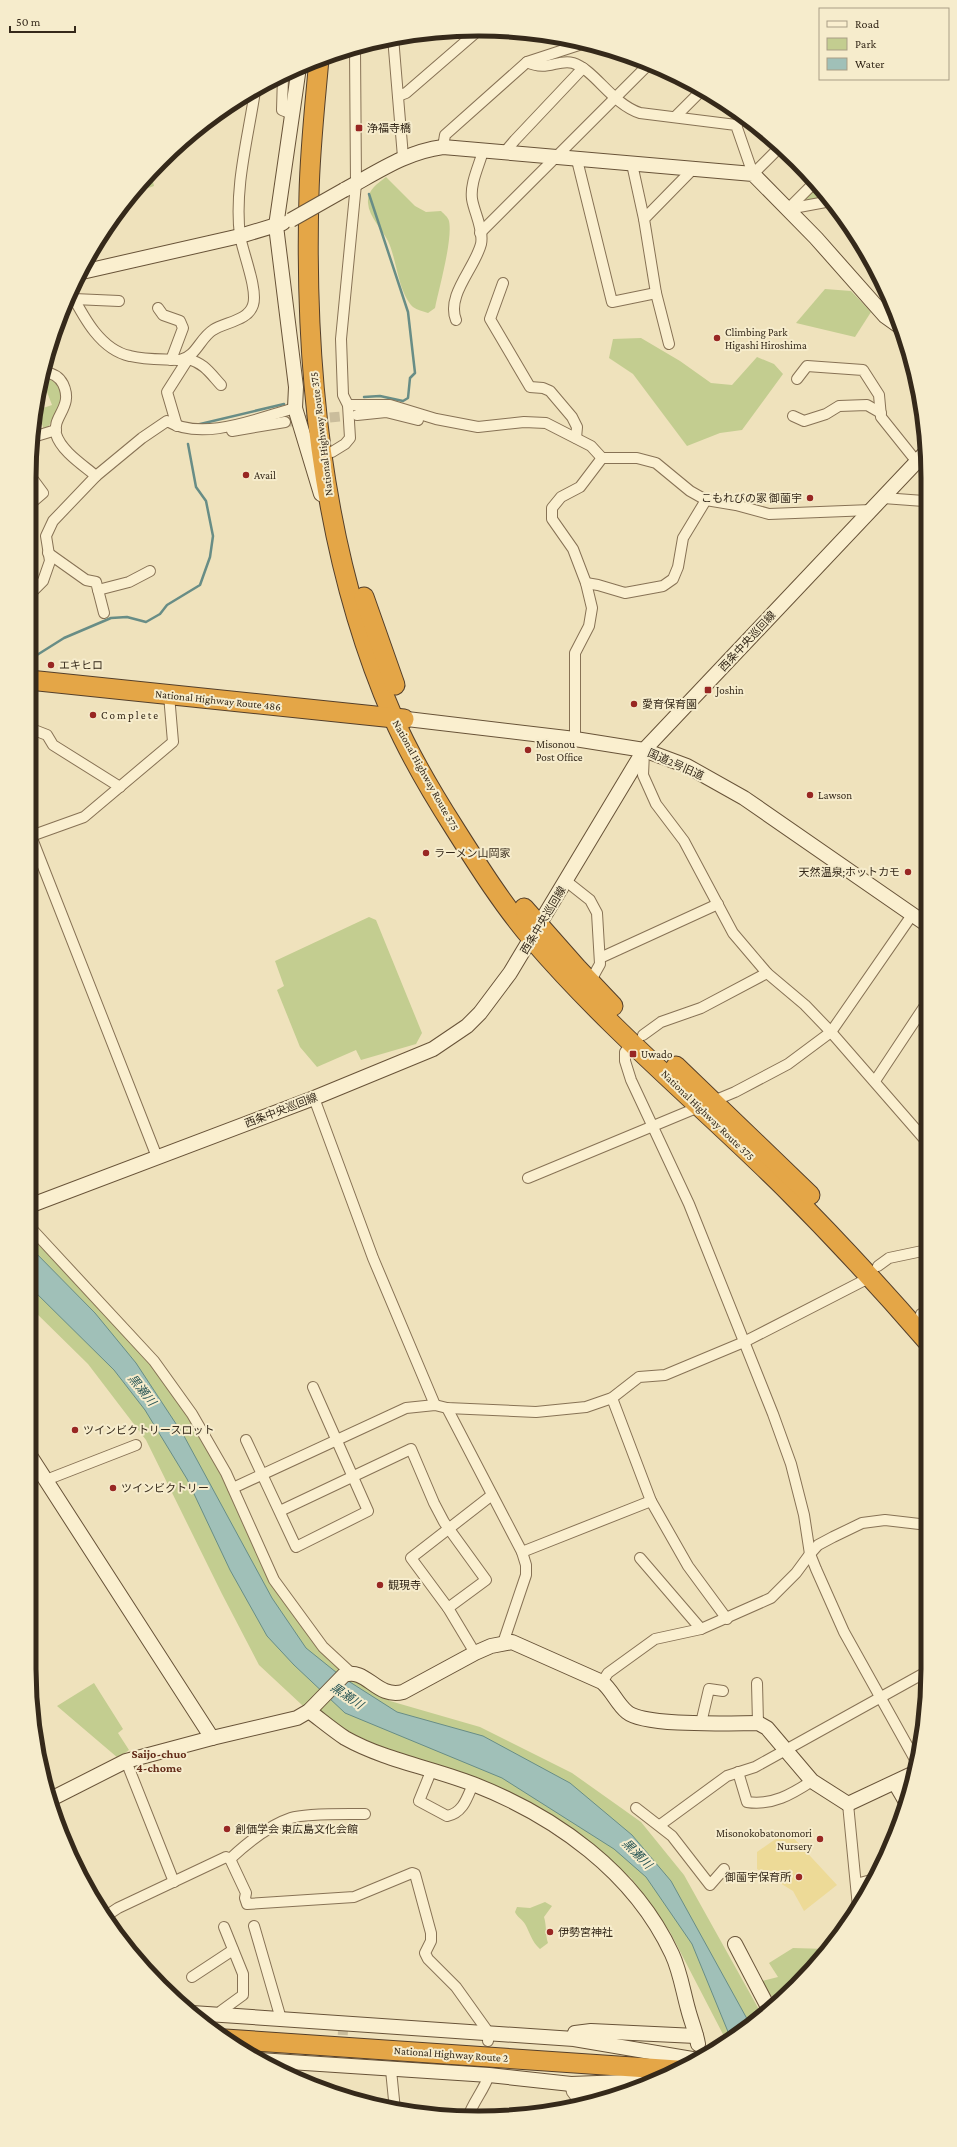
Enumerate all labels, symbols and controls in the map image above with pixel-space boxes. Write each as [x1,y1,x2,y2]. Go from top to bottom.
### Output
scale bar [10,8,75,34]
legend [819,8,949,80]
text: 50 m [16,15,41,29]
text: Road [855,17,880,31]
text: Park [855,37,877,51]
text: Water [855,57,885,71]
place label: 浄福寺橋 [367,122,411,134]
marker: 浄福寺橋 [354,123,364,133]
place label: Climbing Park Higashi Hiroshima [725,326,807,352]
marker: Climbing Park Higashi Hiroshima [712,333,722,343]
street label: National Highway Route 375 [307,371,336,497]
place label: Avail [254,469,276,481]
marker: Avail [241,470,251,480]
place label: こもれびの家 御薗宇 [701,492,802,504]
marker: こもれびの家 御薗宇 [805,493,815,503]
street label: 西条中央巡回線 [716,609,778,673]
place label: エキヒロ [59,659,103,671]
marker: エキヒロ [46,660,56,670]
place label: Joshin [715,684,744,697]
marker: Joshin [703,685,713,695]
street label: National Highway Route 486 [154,687,282,714]
place label: 愛育保育園 [642,698,697,710]
marker: 愛育保育園 [629,699,639,709]
place label: C o m p l e t e [101,709,158,722]
marker: C o m p l e t e [88,710,98,720]
street label: National Highway Route 375 [390,718,461,833]
place label: Misonou Post Office [536,738,583,763]
marker: Misonou Post Office [523,745,533,755]
street label: 国道2号旧道 [646,746,706,782]
place label: Lawson [818,789,852,801]
marker: Lawson [805,790,815,800]
place label: ラーメン山岡家 [434,847,511,859]
marker: ラーメン山岡家 [421,848,431,858]
place label: 天然温泉;ホットカモ [798,866,900,879]
marker: 天然温泉;ホットカモ [903,867,913,877]
street label: 西条中央巡回線 [518,884,568,956]
place label: Uwado [641,1048,673,1060]
marker: Uwado [628,1049,638,1059]
street label: National Highway Route 375 [658,1067,757,1163]
street label: 西条中央巡回線 [243,1091,319,1129]
water label: 黒瀬川 [125,1372,160,1410]
place label: ツインビクトリースロット [83,1424,214,1436]
marker: ツインビクトリースロット [70,1425,80,1435]
place label: ツインビクトリー [121,1482,209,1494]
marker: ツインビクトリー [108,1483,118,1493]
place label: 観現寺 [388,1579,421,1591]
marker: 観現寺 [375,1580,385,1590]
water label: 黒瀬川 [328,1680,367,1713]
district label: Saijo-chuo 4-chome [131,1747,187,1775]
place label: 創価学会 東広島文化会館 [235,1823,358,1835]
marker: 創価学会 東広島文化会館 [222,1824,232,1834]
place label: Misonokobatonomori Nursery [716,1827,813,1853]
marker: Misonokobatonomori Nursery [815,1834,825,1844]
water label: 黒瀬川 [619,1836,656,1873]
place label: 御薗宇保育所 [724,1871,792,1883]
marker: 御薗宇保育所 [794,1872,804,1882]
place label: 伊勢宮神社 [558,1926,613,1938]
marker: 伊勢宮神社 [545,1927,555,1937]
street label: National Highway Route 2 [393,2044,509,2065]

